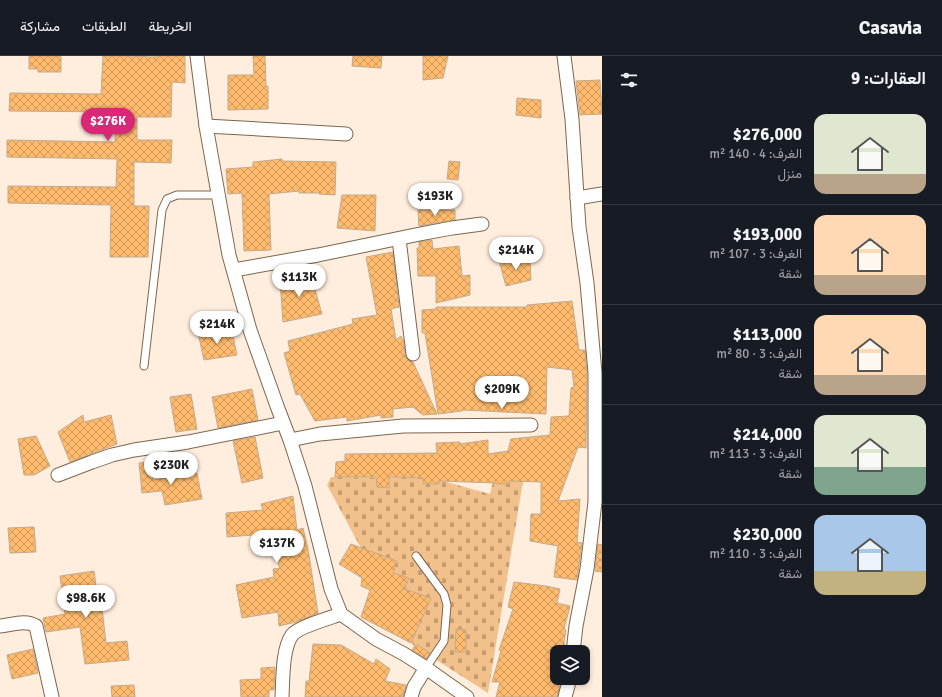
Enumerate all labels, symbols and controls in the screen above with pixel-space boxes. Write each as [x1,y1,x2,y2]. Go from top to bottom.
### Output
text: Casavia [859,16,922,40]
text: مشاركة [20,18,60,35]
text: الطبقات [82,18,126,35]
text: الخريطة [148,18,192,35]
text: العقارات: 9 [851,68,926,89]
icon: filters [618,69,640,91]
pin: $276K [80,108,136,142]
text: $276K [90,113,126,129]
text: $276,000 [733,124,802,145]
icon: home [846,130,894,178]
text: الغرف: 4 · 140 m² [710,146,802,162]
text: منزل [778,166,802,182]
pin: $193K [407,183,463,217]
text: $193K [417,188,453,204]
text: $193,000 [733,224,802,245]
icon: home [846,231,894,279]
pin: $214K [488,237,544,271]
text: $214K [498,242,534,258]
text: الغرف: 3 · 107 m² [710,246,802,262]
pin: $113K [271,264,327,298]
text: شقة [779,266,802,282]
text: $113K [281,269,317,285]
pin: $214K [189,311,245,345]
text: $214K [199,316,235,332]
text: $113,000 [733,324,802,345]
icon: home [846,331,894,379]
text: الغرف: 3 · 80 m² [717,346,802,362]
text: شقة [779,366,802,382]
pin: $209K [474,376,530,410]
text: $209K [484,381,520,397]
text: $214,000 [733,424,802,445]
icon: home [846,431,894,479]
text: الغرف: 3 · 113 m² [710,446,802,462]
pin: $230K [143,452,199,486]
text: $230K [153,457,189,473]
text: شقة [779,466,802,482]
text: $230,000 [733,524,802,545]
pin: $137K [249,530,305,564]
icon: home [846,531,894,579]
text: $137K [259,535,295,551]
text: الغرف: 3 · 110 m² [710,546,802,562]
text: شقة [779,566,802,582]
pin: $98.6K [53,585,119,619]
text: $98.6K [66,590,106,606]
map controls [550,645,590,685]
button: layers [550,645,590,685]

